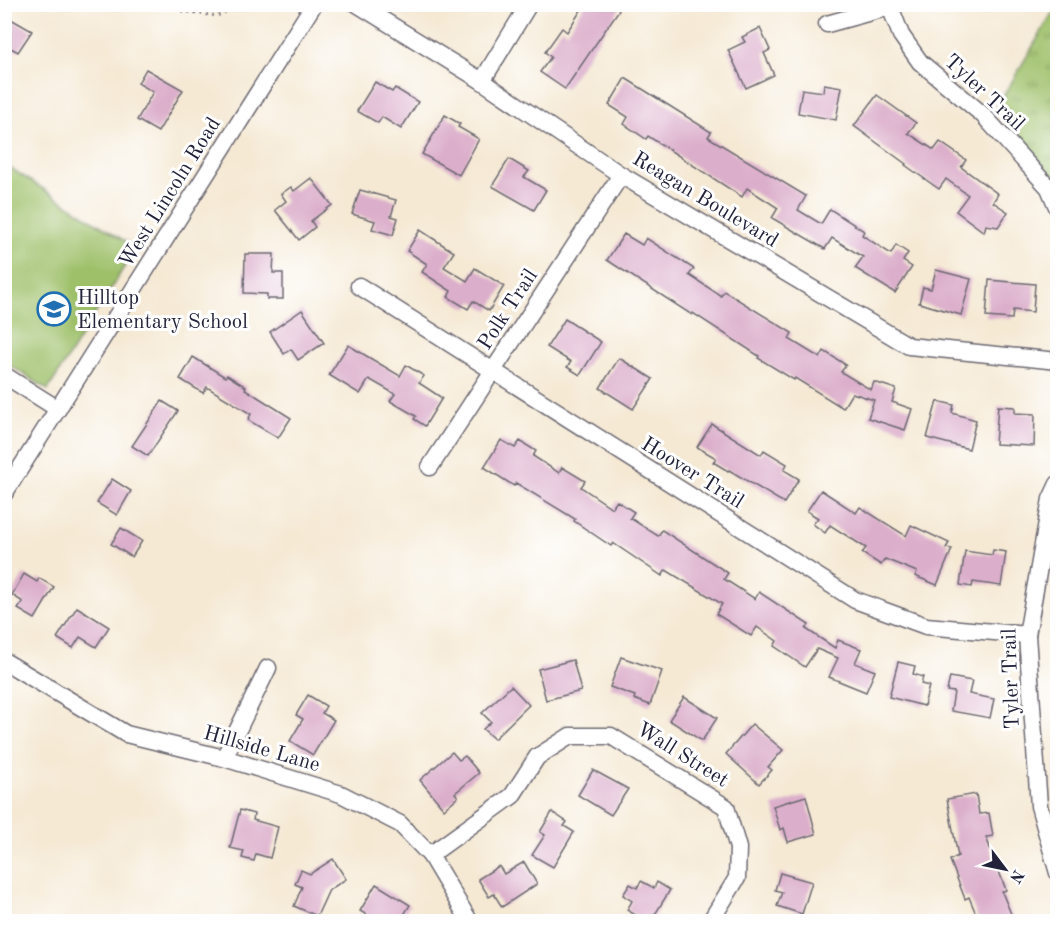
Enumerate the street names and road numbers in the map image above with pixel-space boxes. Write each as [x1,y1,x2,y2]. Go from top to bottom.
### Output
street label: Tyler Trail [940,51,1028,136]
street label: West Lincoln Road [116,114,225,272]
street label: Reagan Boulevard [629,149,782,252]
street label: Polk Trail [475,266,542,354]
street label: Hoover Trail [637,434,747,513]
street label: Tyler Trail [999,628,1024,730]
street label: Wall Street [633,719,732,792]
street label: Hillside Lane [201,723,322,776]

